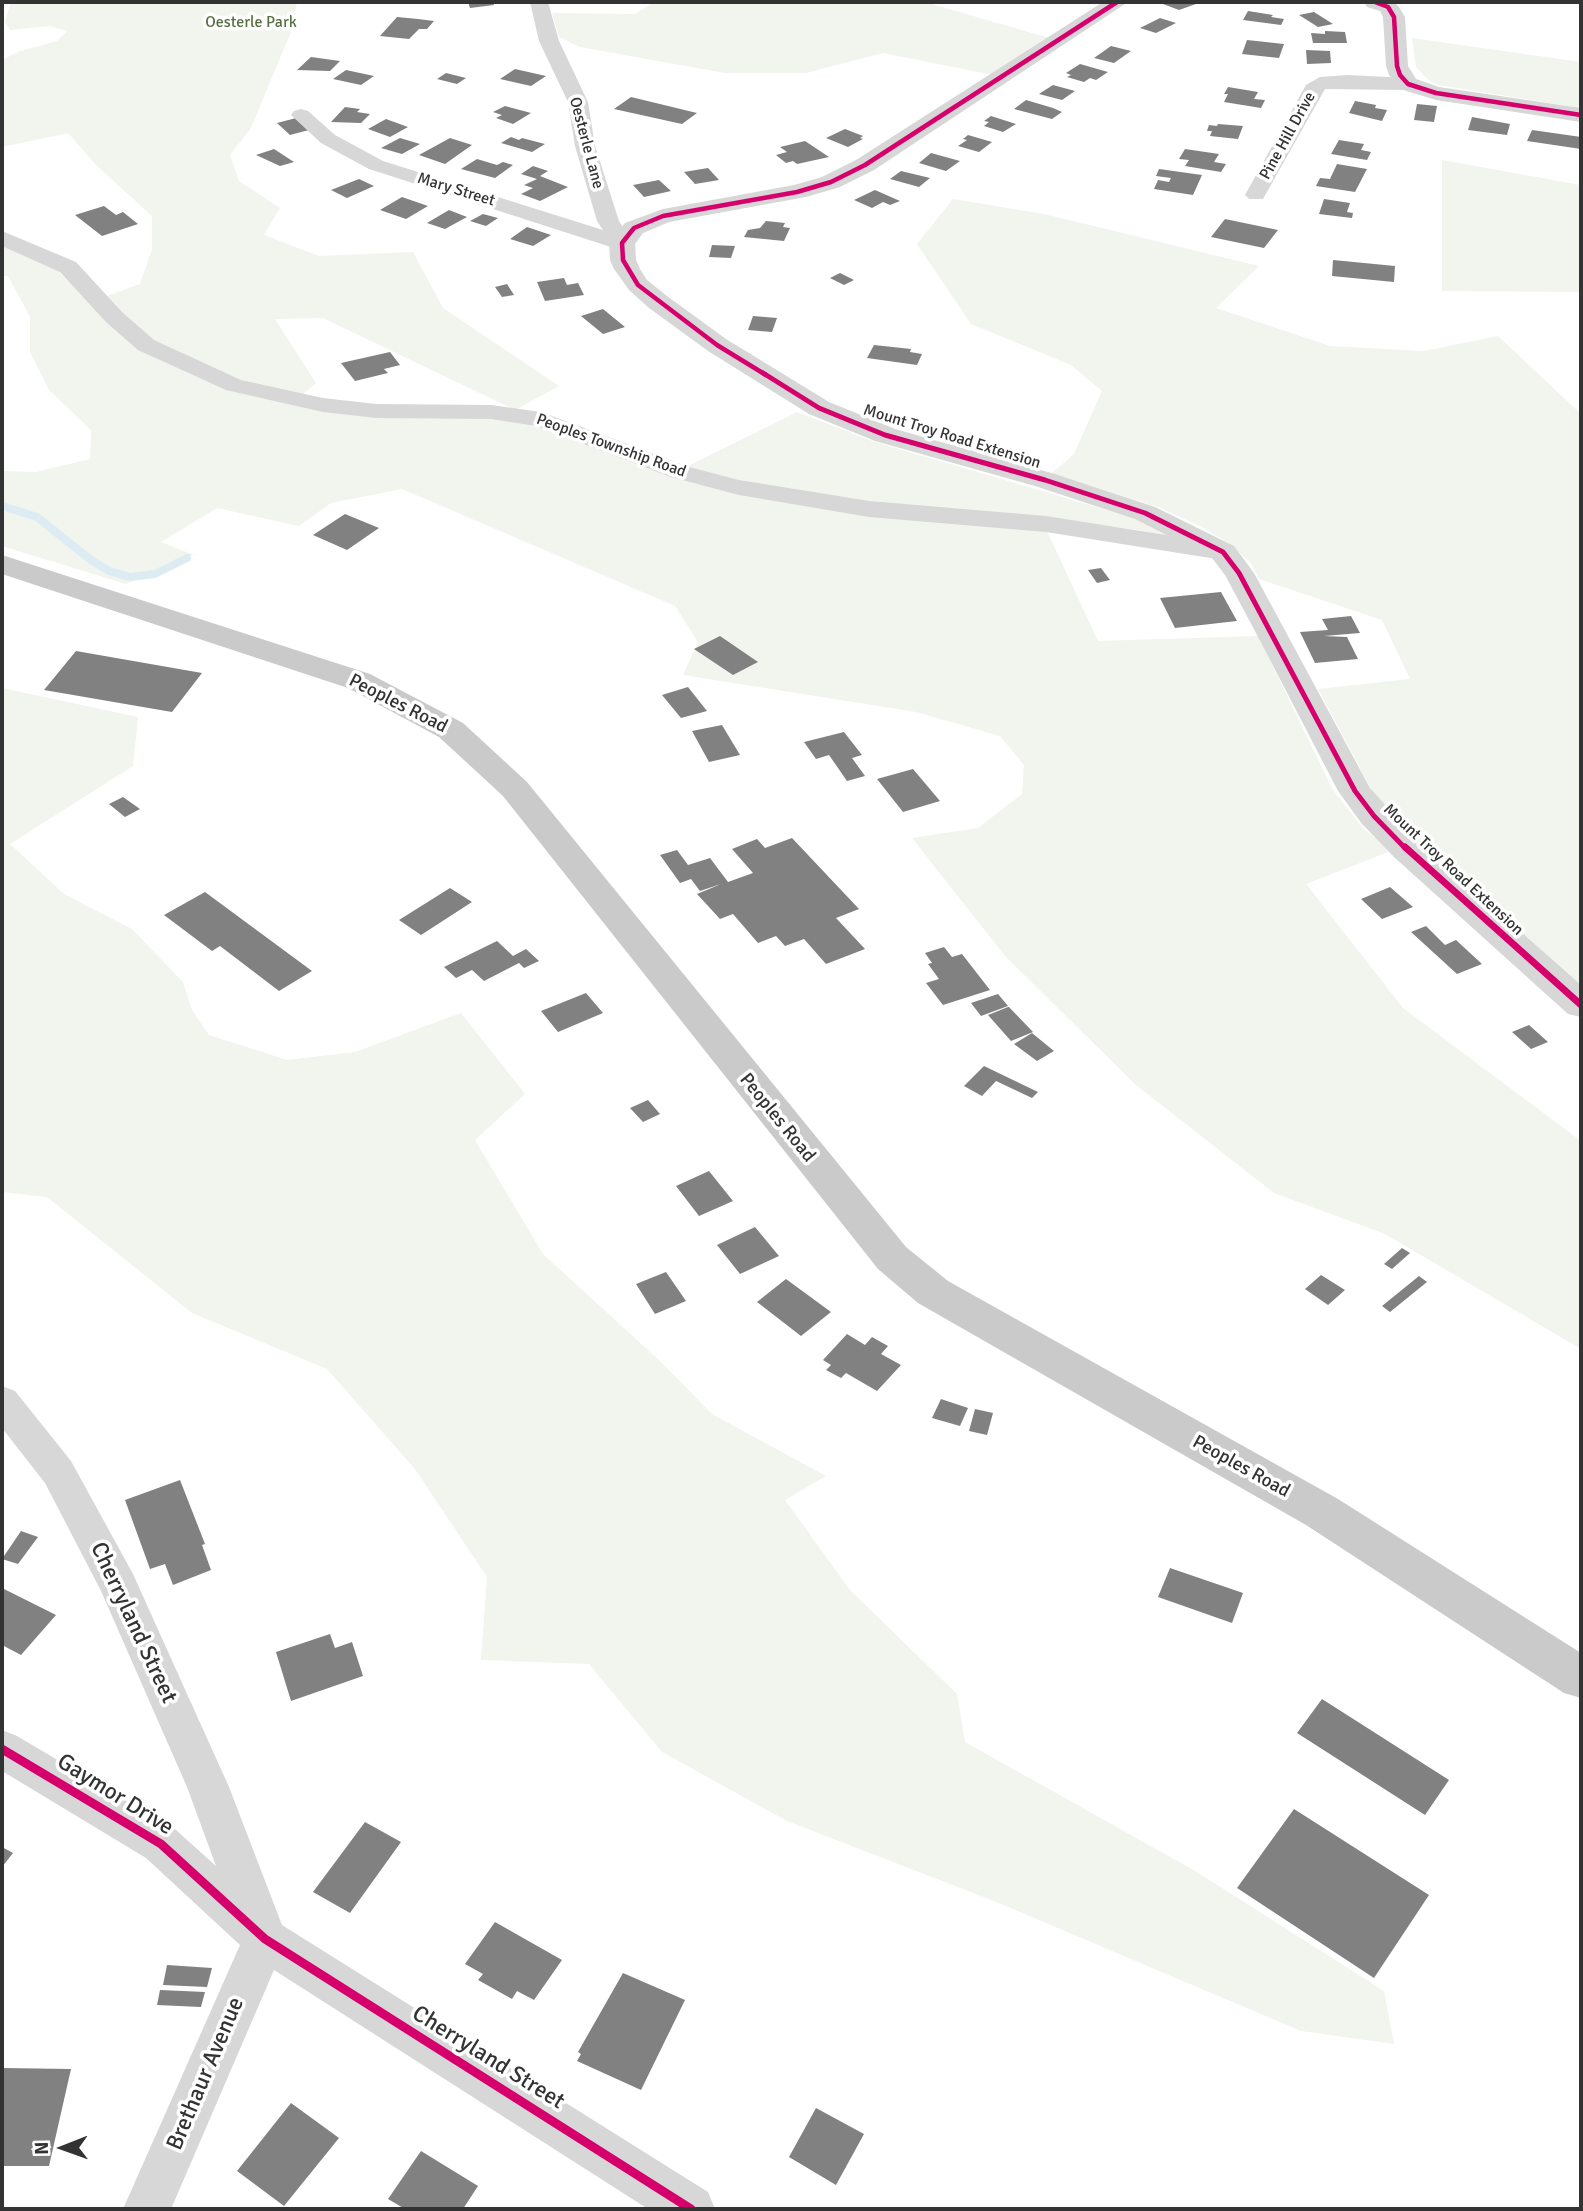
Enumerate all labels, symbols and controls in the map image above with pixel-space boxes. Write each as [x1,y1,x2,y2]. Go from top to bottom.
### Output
park label: Oesterle Park [205,13,297,33]
street label: Pine Hill Drive [1256,89,1320,183]
street label: Oesterle Lane [565,95,607,191]
street label: Mary Street [415,169,497,211]
street label: Mount Troy Road Extension [861,401,1043,473]
street label: Peoples Township Road [534,410,688,482]
street label: Peoples Road [345,669,451,739]
street label: Mount Troy Road Extension [1379,800,1527,940]
street label: Peoples Road [734,1069,820,1167]
street label: Peoples Road [1188,1431,1294,1503]
street label: Cherryland Street [84,1538,182,1708]
street label: Gaymor Drive [52,1748,178,1842]
street label: Brethaur Avenue [161,1993,251,2155]
street label: Cherryland Street [407,2000,569,2116]
north arrow [28,2113,98,2183]
text: N [30,2142,54,2155]

